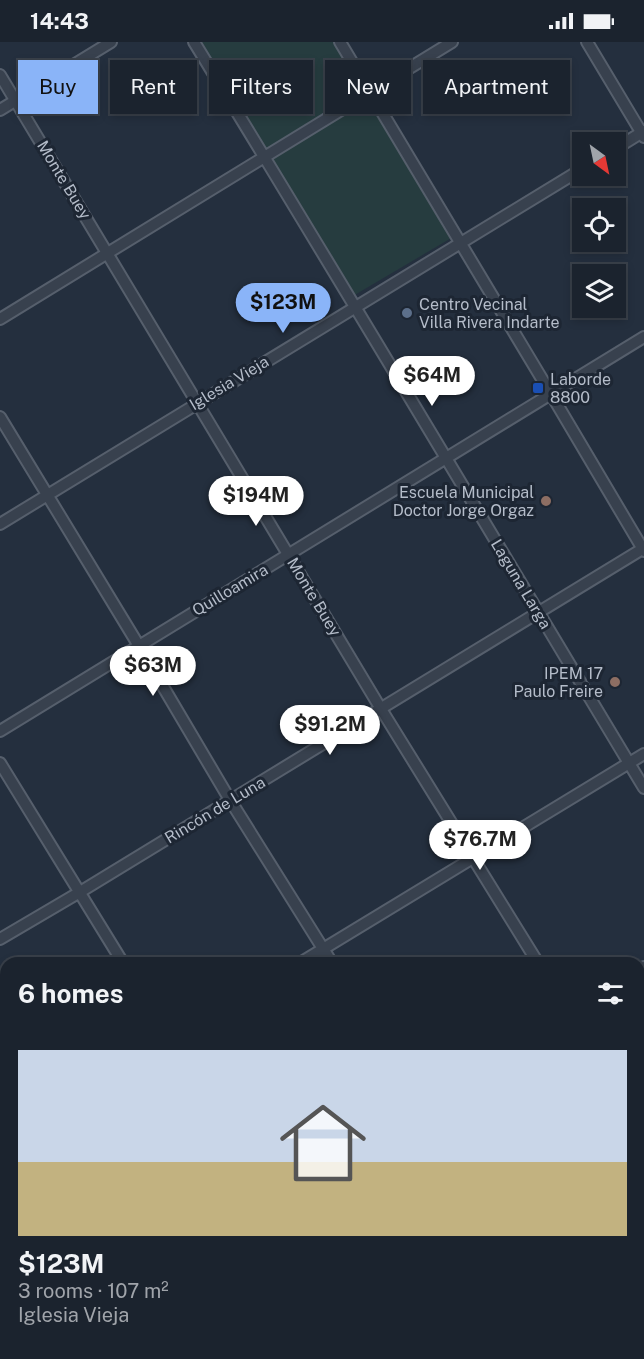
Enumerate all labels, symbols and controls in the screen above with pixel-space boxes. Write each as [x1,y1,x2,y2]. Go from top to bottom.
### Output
text: 14:43 [30,8,89,34]
chip: Buy [18,60,98,114]
chip: Rent [110,60,197,114]
chip: Filters [209,60,313,114]
chip: New [325,60,411,114]
chip: Apartment [423,60,570,114]
north arrow [572,132,626,186]
map controls [572,132,626,318]
street label: Monte Buey [33,137,95,223]
button: locate [572,198,626,252]
button: layers [572,264,626,318]
pin: $123M [241,283,325,334]
text: $123M [250,290,316,314]
place label: Centro Vecinal Villa Rivera Indarte [419,295,560,332]
marker: Centro Vecinal Villa Rivera Indarte [400,306,414,320]
street label: Iglesia Vieja [186,352,272,414]
pin: $64M [396,356,468,407]
text: $64M [403,363,461,387]
place label: Laborde 8800 [550,370,611,407]
marker: Laborde 8800 [531,381,545,395]
pin: $194M [214,476,298,527]
text: $194M [223,483,289,507]
place label: Escuela Municipal Doctor Jorge Orgaz [393,483,534,520]
marker: Escuela Municipal Doctor Jorge Orgaz [539,494,553,508]
street label: Laguna Larga [487,536,555,632]
street label: Monte Buey [283,554,345,640]
street label: Quilloamira [189,560,271,620]
pin: $63M [117,646,189,697]
text: $63M [124,653,182,677]
place label: IPEM 17 Paulo Freire [514,664,603,701]
marker: IPEM 17 Paulo Freire [608,675,622,689]
pin: $91.2M [281,705,379,756]
text: $91.2M [294,712,366,736]
street label: Rincón de Luna [161,773,269,847]
pin: $76.7M [431,820,529,871]
text: $76.7M [443,827,517,851]
icon: filters [594,977,627,1010]
text: 6 homes [18,978,123,1009]
icon: home [269,1089,377,1197]
text: $123M [18,1248,104,1279]
text: 3 rooms · 107 m² [18,1279,169,1303]
text: Iglesia Vieja [18,1303,129,1327]

